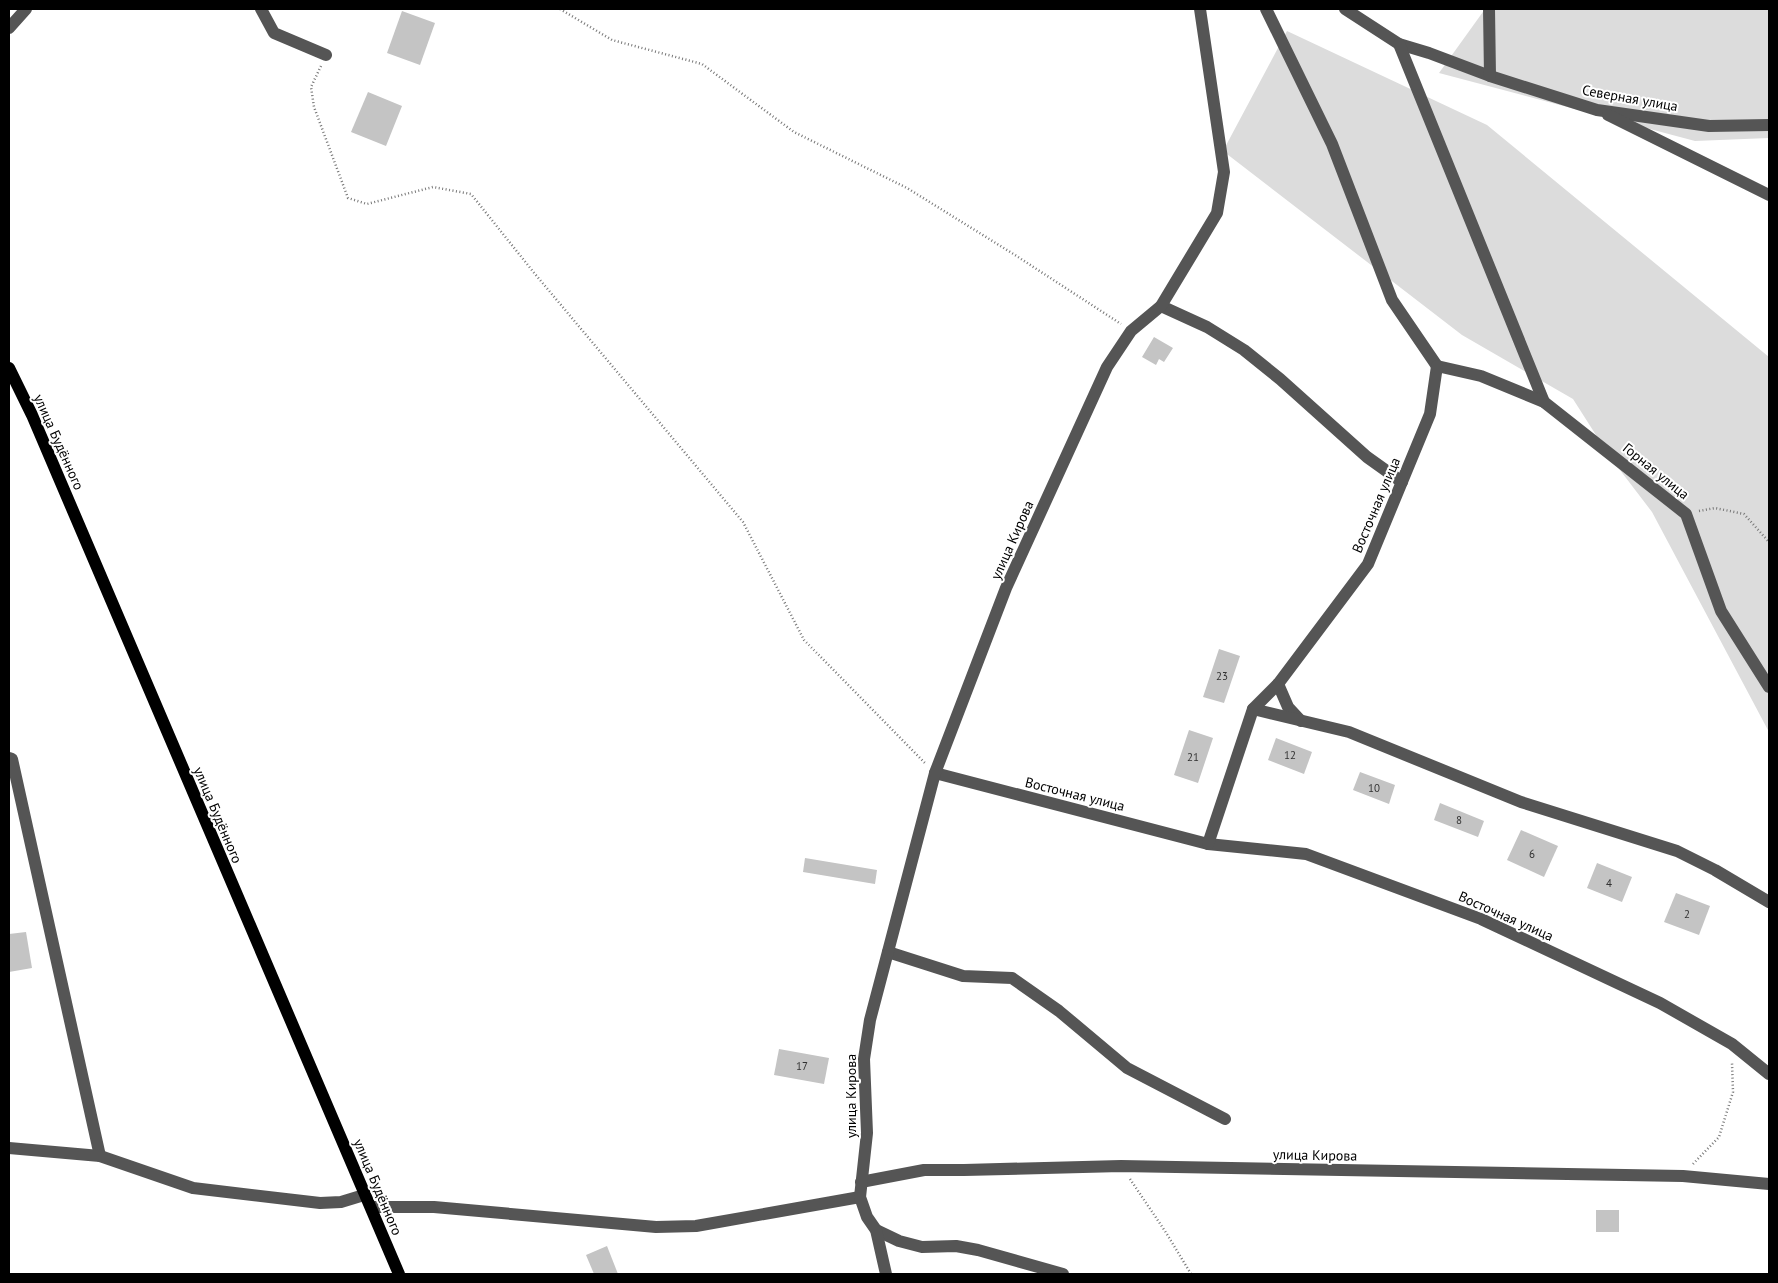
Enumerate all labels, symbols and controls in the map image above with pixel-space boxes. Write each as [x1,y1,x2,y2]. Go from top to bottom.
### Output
street label: Северная улица [1581,81,1679,115]
street label: улица Будённого [30,391,88,493]
street label: Горная улица [1619,439,1693,503]
street label: Восточная улица [1348,454,1404,555]
street label: улица Кирова [987,498,1037,582]
house number: 23 [1216,669,1228,683]
house number: 12 [1284,748,1296,762]
house number: 21 [1187,750,1199,764]
street label: улица Будённого [190,764,246,866]
street label: Восточная улица [1023,773,1127,815]
house number: 10 [1368,781,1380,795]
house number: 8 [1456,813,1462,827]
house number: 6 [1529,847,1535,861]
house number: 4 [1606,876,1612,890]
street label: Восточная улица [1456,887,1556,945]
house number: 2 [1684,907,1690,921]
street label: улица Кирова [842,1054,860,1138]
house number: 17 [796,1059,808,1073]
street label: улица Будённого [350,1136,406,1238]
street label: улица Кирова [1273,1145,1357,1165]

